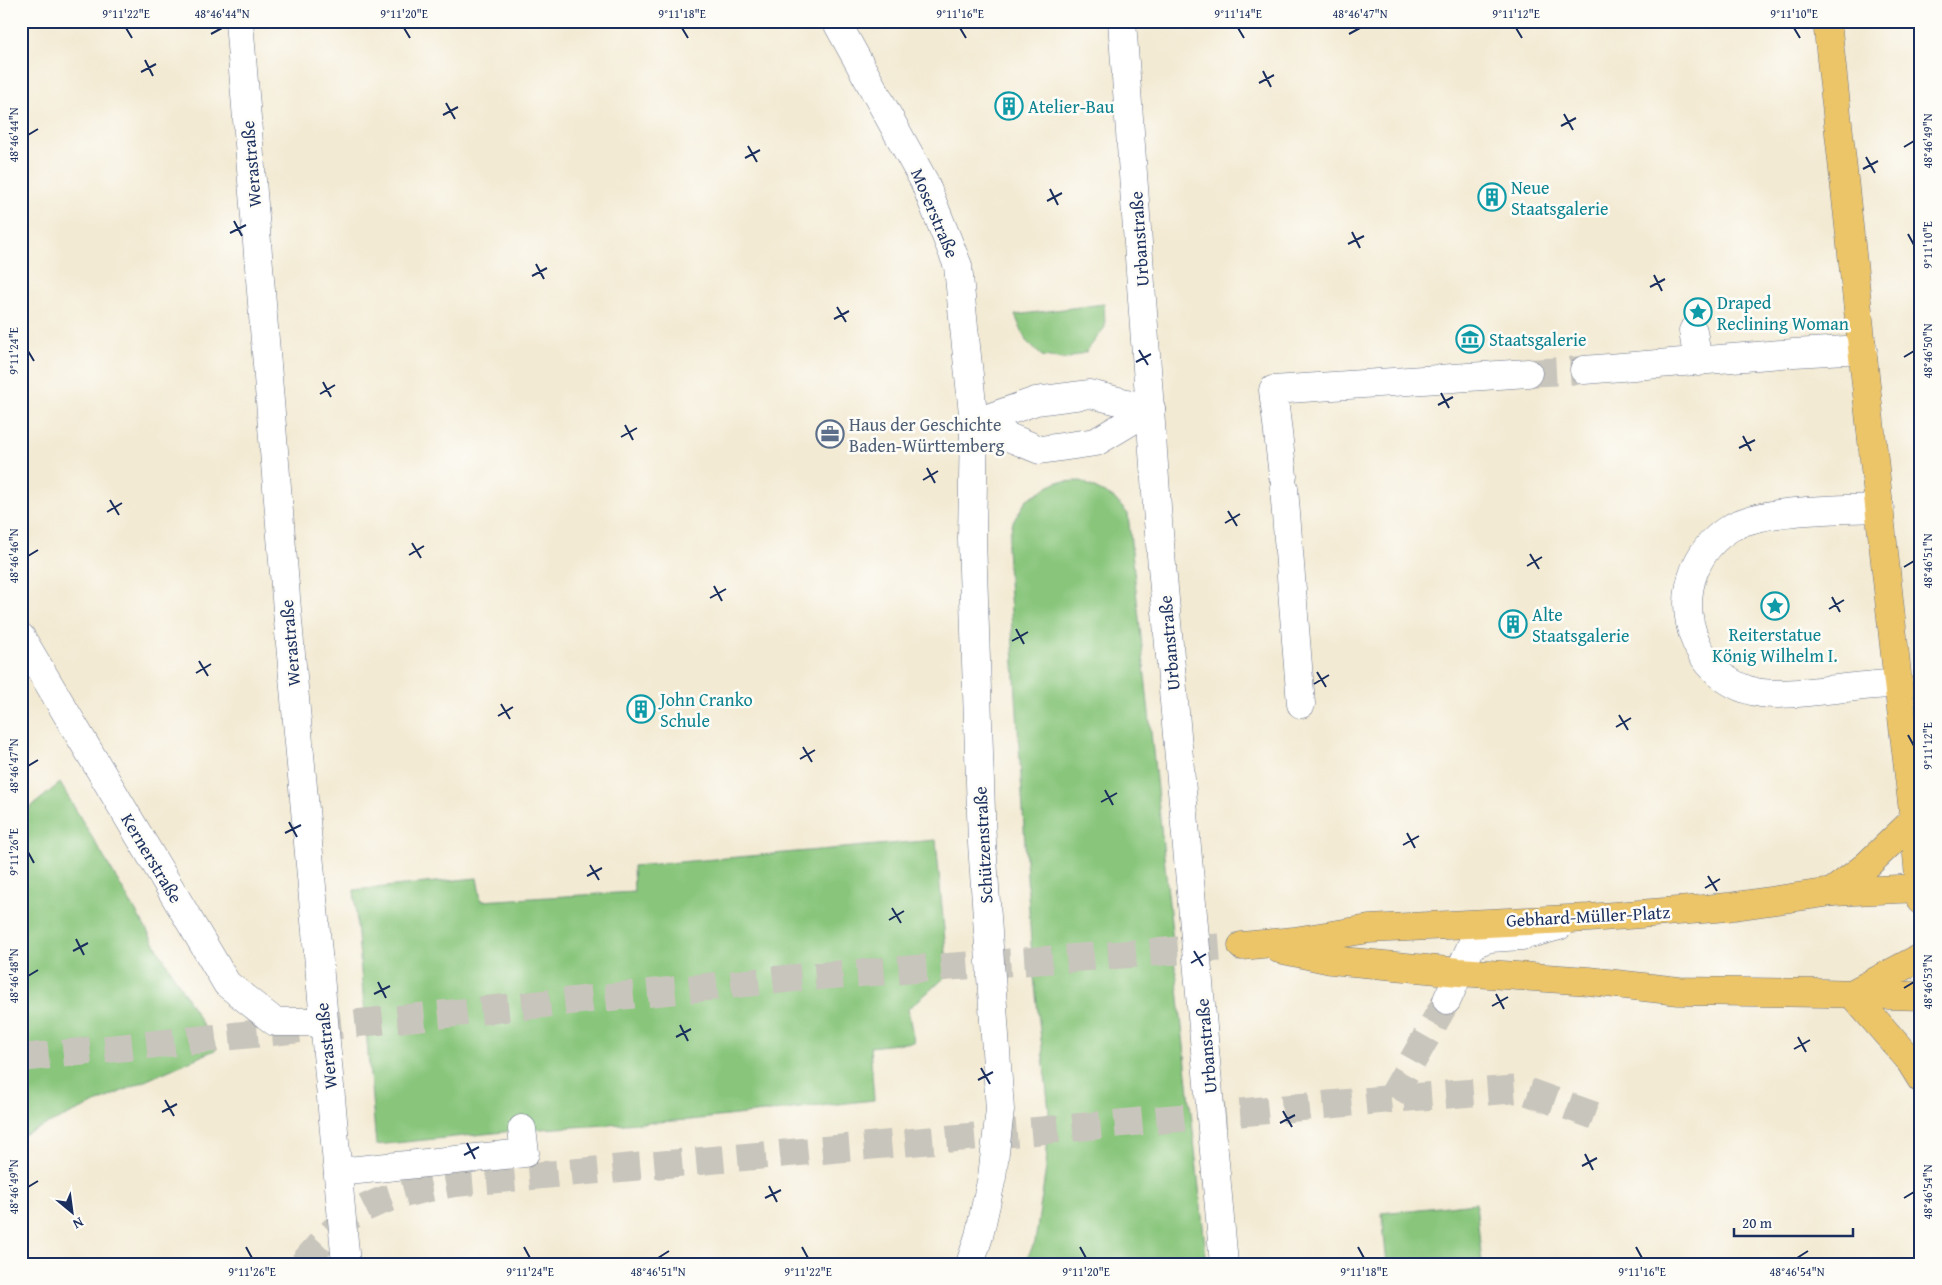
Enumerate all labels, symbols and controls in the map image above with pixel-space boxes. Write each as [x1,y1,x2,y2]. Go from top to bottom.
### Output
text: 9°11'22"E [102,5,150,22]
text: 48°46'44"N [194,5,250,22]
text: 9°11'20"E [380,5,428,22]
text: 9°11'18"E [658,5,706,22]
text: 9°11'16"E [936,5,984,22]
text: 9°11'14"E [1214,5,1262,22]
text: 48°46'47"N [1332,5,1388,22]
text: 9°11'12"E [1492,5,1540,22]
text: 9°11'10"E [1770,5,1818,22]
building icon: Atelier-Bau [994,91,1024,121]
place label: Atelier-Bau [1028,93,1115,120]
text: 48°46'44"N [5,107,22,163]
text: 48°46'49"N [1919,113,1936,169]
street label: Werastraße [234,119,268,209]
street label: Moserstraße [904,164,966,262]
place label: Neue Staatsgalerie [1511,174,1609,222]
building icon: Neue Staatsgalerie [1477,182,1507,212]
street label: Urbanstraße [1122,190,1156,288]
text: 9°11'10"E [1919,221,1936,269]
place label: Draped Reclining Woman [1717,289,1849,337]
place icon: Draped Reclining Woman [1683,297,1713,327]
text: 48°46'50"N [1919,323,1936,379]
museum icon: Staatsgalerie [1455,324,1485,354]
place label: Staatsgalerie [1489,326,1587,353]
text: 9°11'24"E [5,327,22,375]
place label: Haus der Geschichte Baden-Württemberg [849,411,1005,459]
office icon: Haus der Geschichte Baden-Württemberg [815,419,845,449]
text: 48°46'46"N [5,528,22,584]
text: 48°46'51"N [1919,533,1936,589]
place icon: Reiterstatue König Wilhelm I. [1760,591,1790,621]
street label: Urbanstraße [1151,594,1187,692]
street label: Werastraße [273,598,307,688]
place label: Alte Staatsgalerie [1532,601,1630,649]
building icon: Alte Staatsgalerie [1498,609,1528,639]
place label: Reiterstatue König Wilhelm I. [1712,621,1838,669]
place label: John Cranko Schule [658,686,753,734]
building icon: John Cranko Schule [626,694,656,724]
text: 9°11'12"E [1919,722,1936,770]
text: 48°46'47"N [5,738,22,794]
street label: Schützenstraße [966,786,1000,904]
street label: Kernerstraße [114,808,190,908]
text: 9°11'26"E [5,828,22,876]
street label: Gebhard-Müller-Platz [1505,898,1671,934]
text: 48°46'48"N [5,948,22,1004]
text: 48°46'53"N [1919,954,1936,1010]
street label: Urbanstraße [1188,997,1224,1095]
street label: Werastraße [308,1001,344,1091]
text: 48°46'49"N [5,1159,22,1215]
text: 48°46'54"N [1919,1164,1936,1220]
north arrow [48,1188,98,1238]
scale bar [1734,1205,1853,1237]
text: N [69,1212,87,1235]
text: 20 m [1742,1212,1773,1233]
text: 9°11'26"E [228,1263,276,1280]
text: 9°11'24"E [506,1263,554,1280]
text: 48°46'51"N [630,1263,686,1280]
text: 9°11'22"E [784,1263,832,1280]
text: 9°11'20"E [1062,1263,1110,1280]
text: 9°11'18"E [1340,1263,1388,1280]
text: 9°11'16"E [1618,1263,1666,1280]
text: 48°46'54"N [1769,1263,1825,1280]

